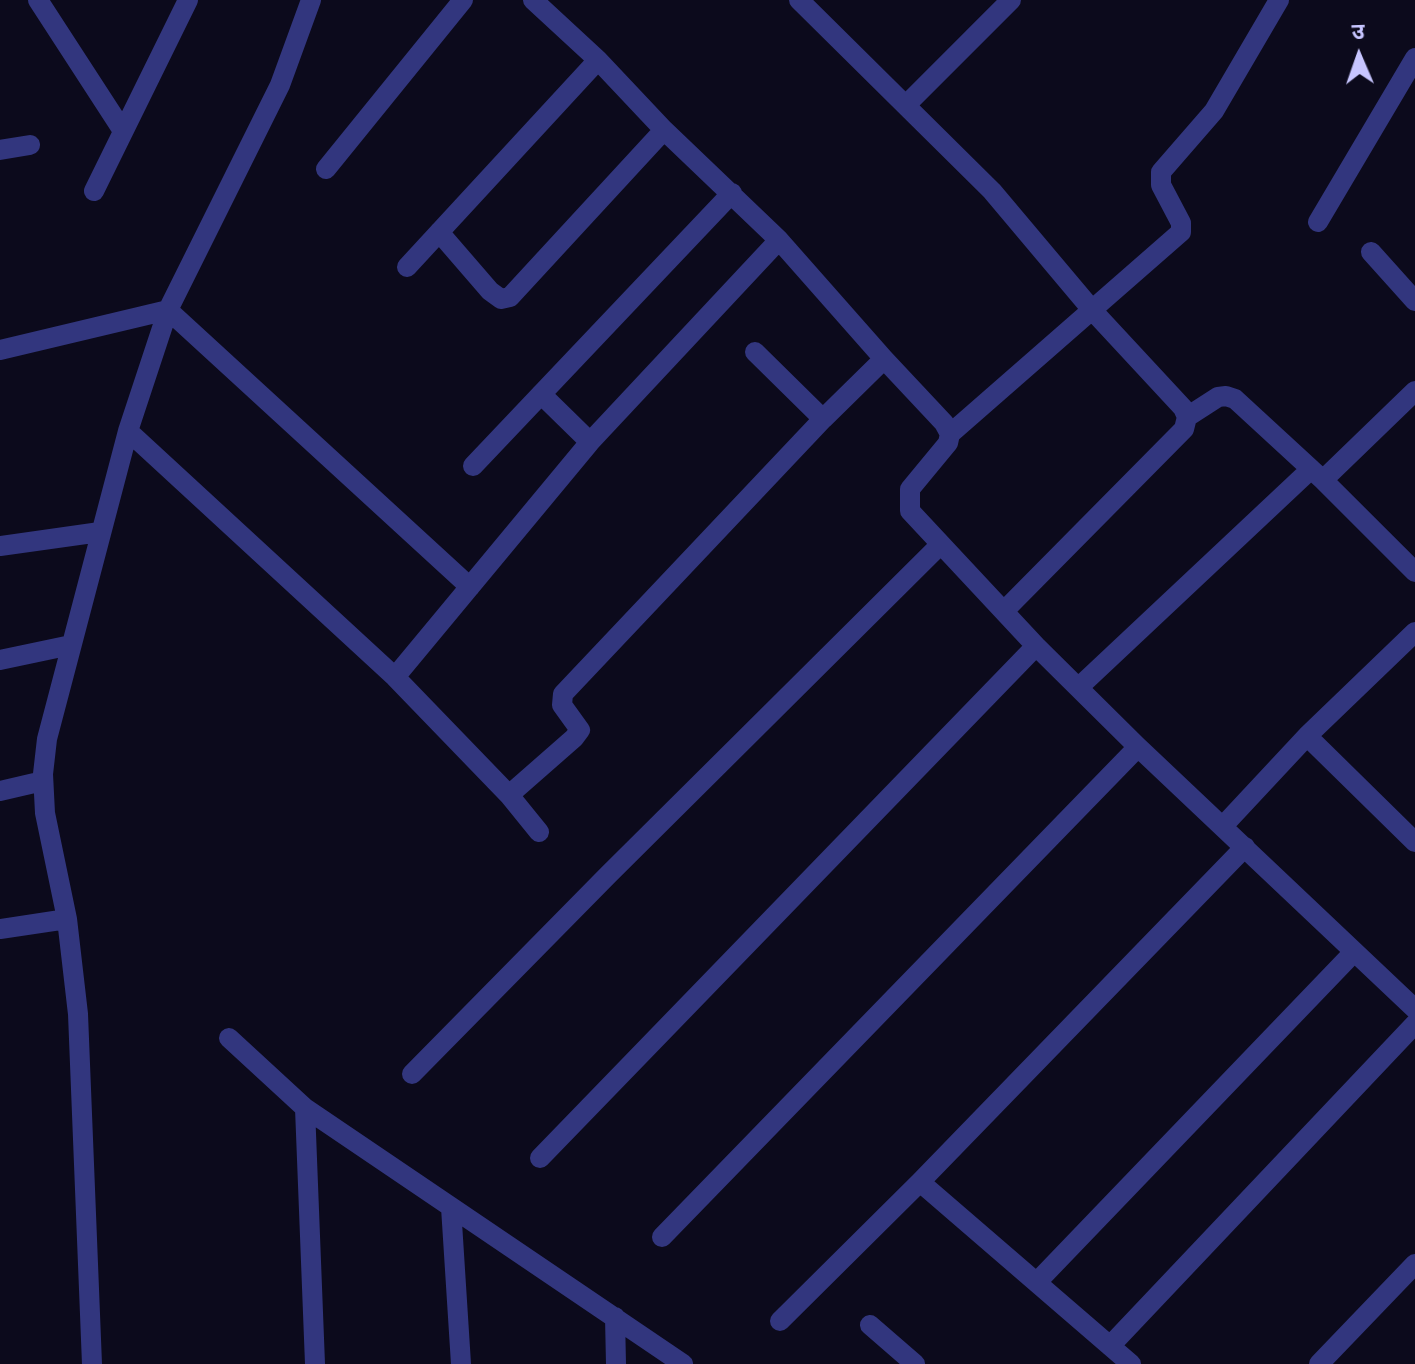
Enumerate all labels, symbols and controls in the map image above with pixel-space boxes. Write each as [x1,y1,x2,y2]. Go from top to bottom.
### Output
north arrow [1319,16,1399,96]
text: उ [1351,18,1365,45]

